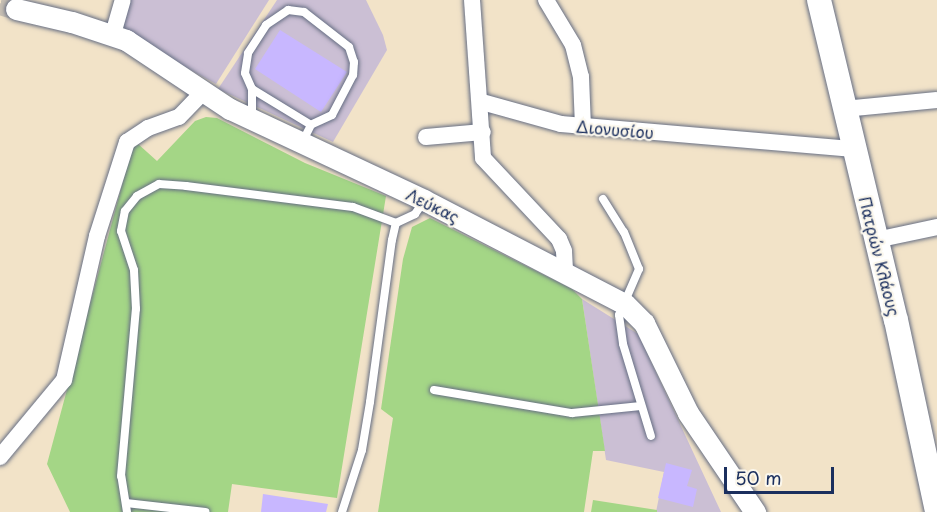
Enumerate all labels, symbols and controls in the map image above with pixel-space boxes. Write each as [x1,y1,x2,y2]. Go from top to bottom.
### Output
street label: Διονυσίου [575,116,655,142]
street label: Λεύκας [403,184,463,226]
street label: Πατρών Κλάους [856,194,904,318]
scale bar [727,455,836,493]
text: 50 m [735,464,782,491]

